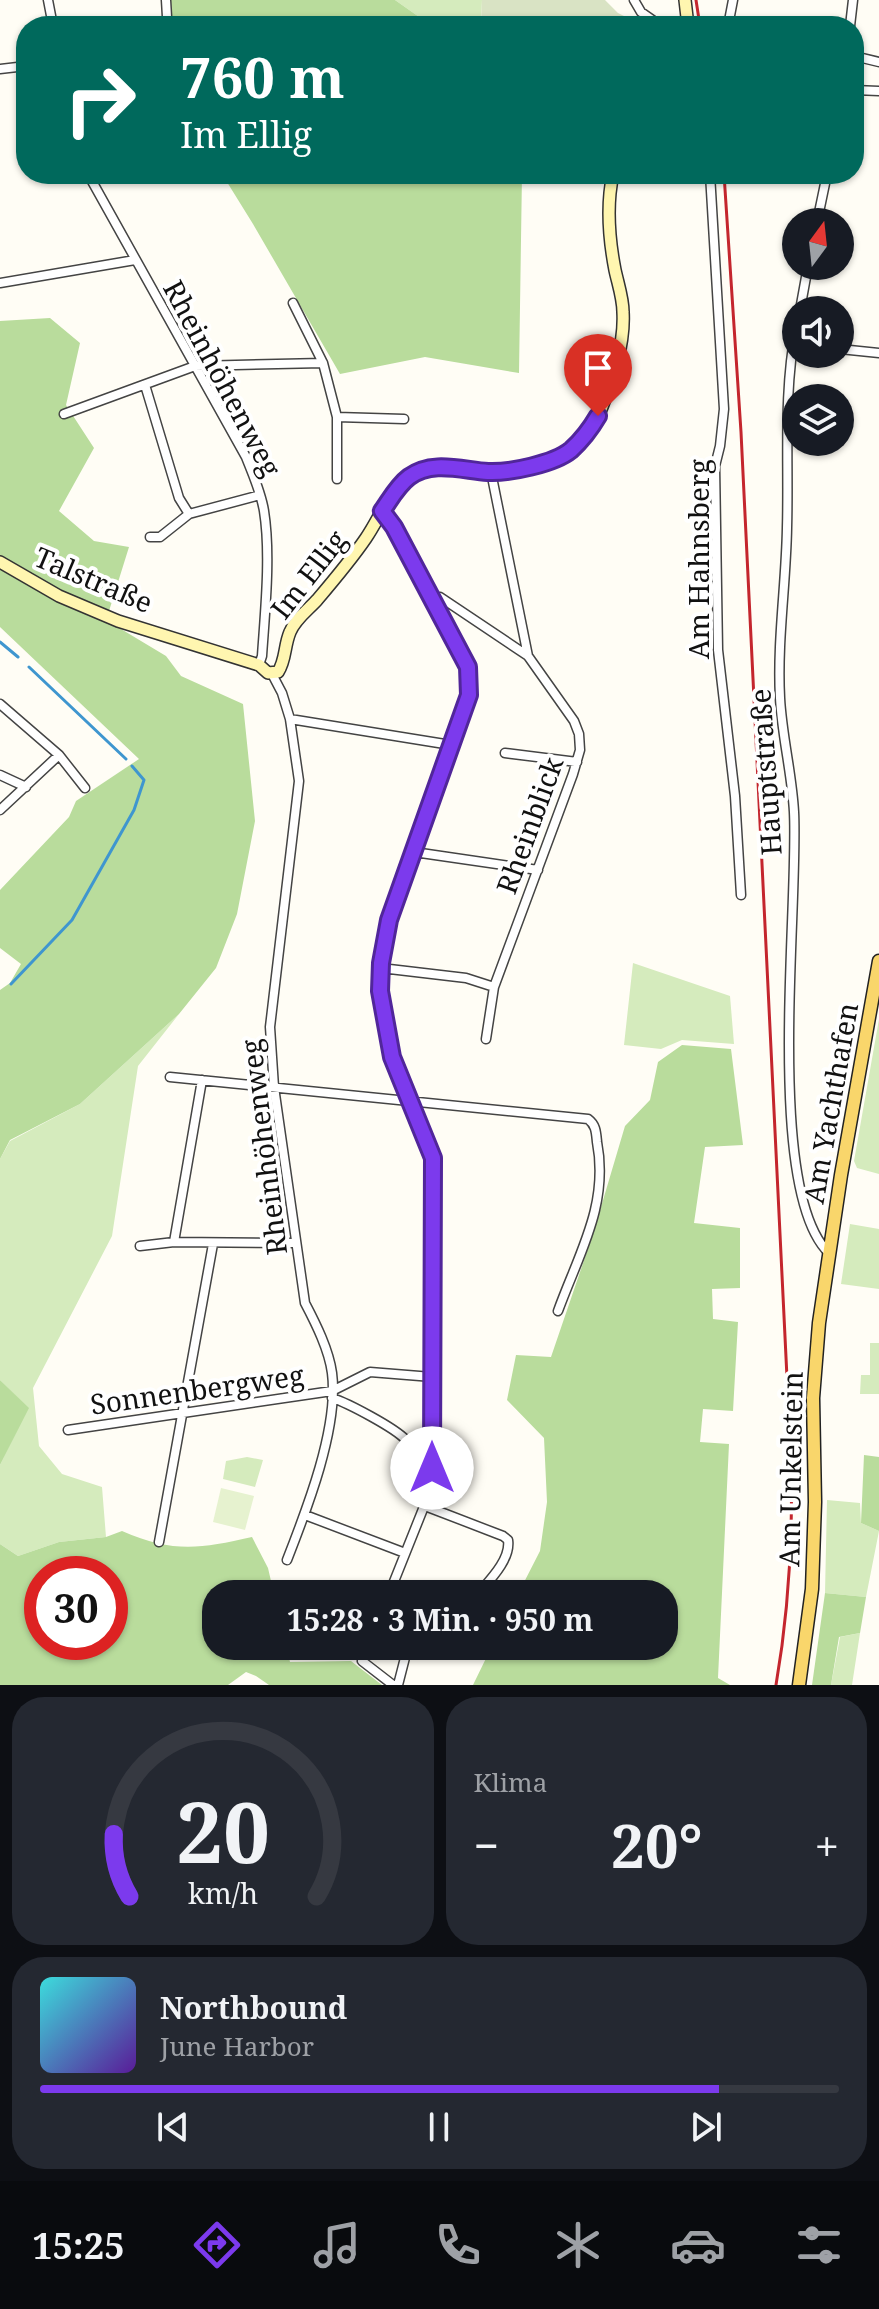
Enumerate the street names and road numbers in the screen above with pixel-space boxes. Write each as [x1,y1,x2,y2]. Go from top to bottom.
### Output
street label: Rheinhöhenweg [155,273,291,483]
street label: Am Hahnsberg [679,459,717,659]
street label: Im Ellig [261,522,355,626]
street label: Talstraße [29,537,159,621]
street label: Hauptstraße [740,687,790,857]
street label: Rheinblick [487,751,572,899]
street label: Am Yachthafen [794,1000,866,1206]
street label: Rheinhöhenweg [231,1037,295,1257]
street label: Sonnenbergweg [88,1355,306,1423]
street label: Am Unkelstein [769,1371,811,1567]

